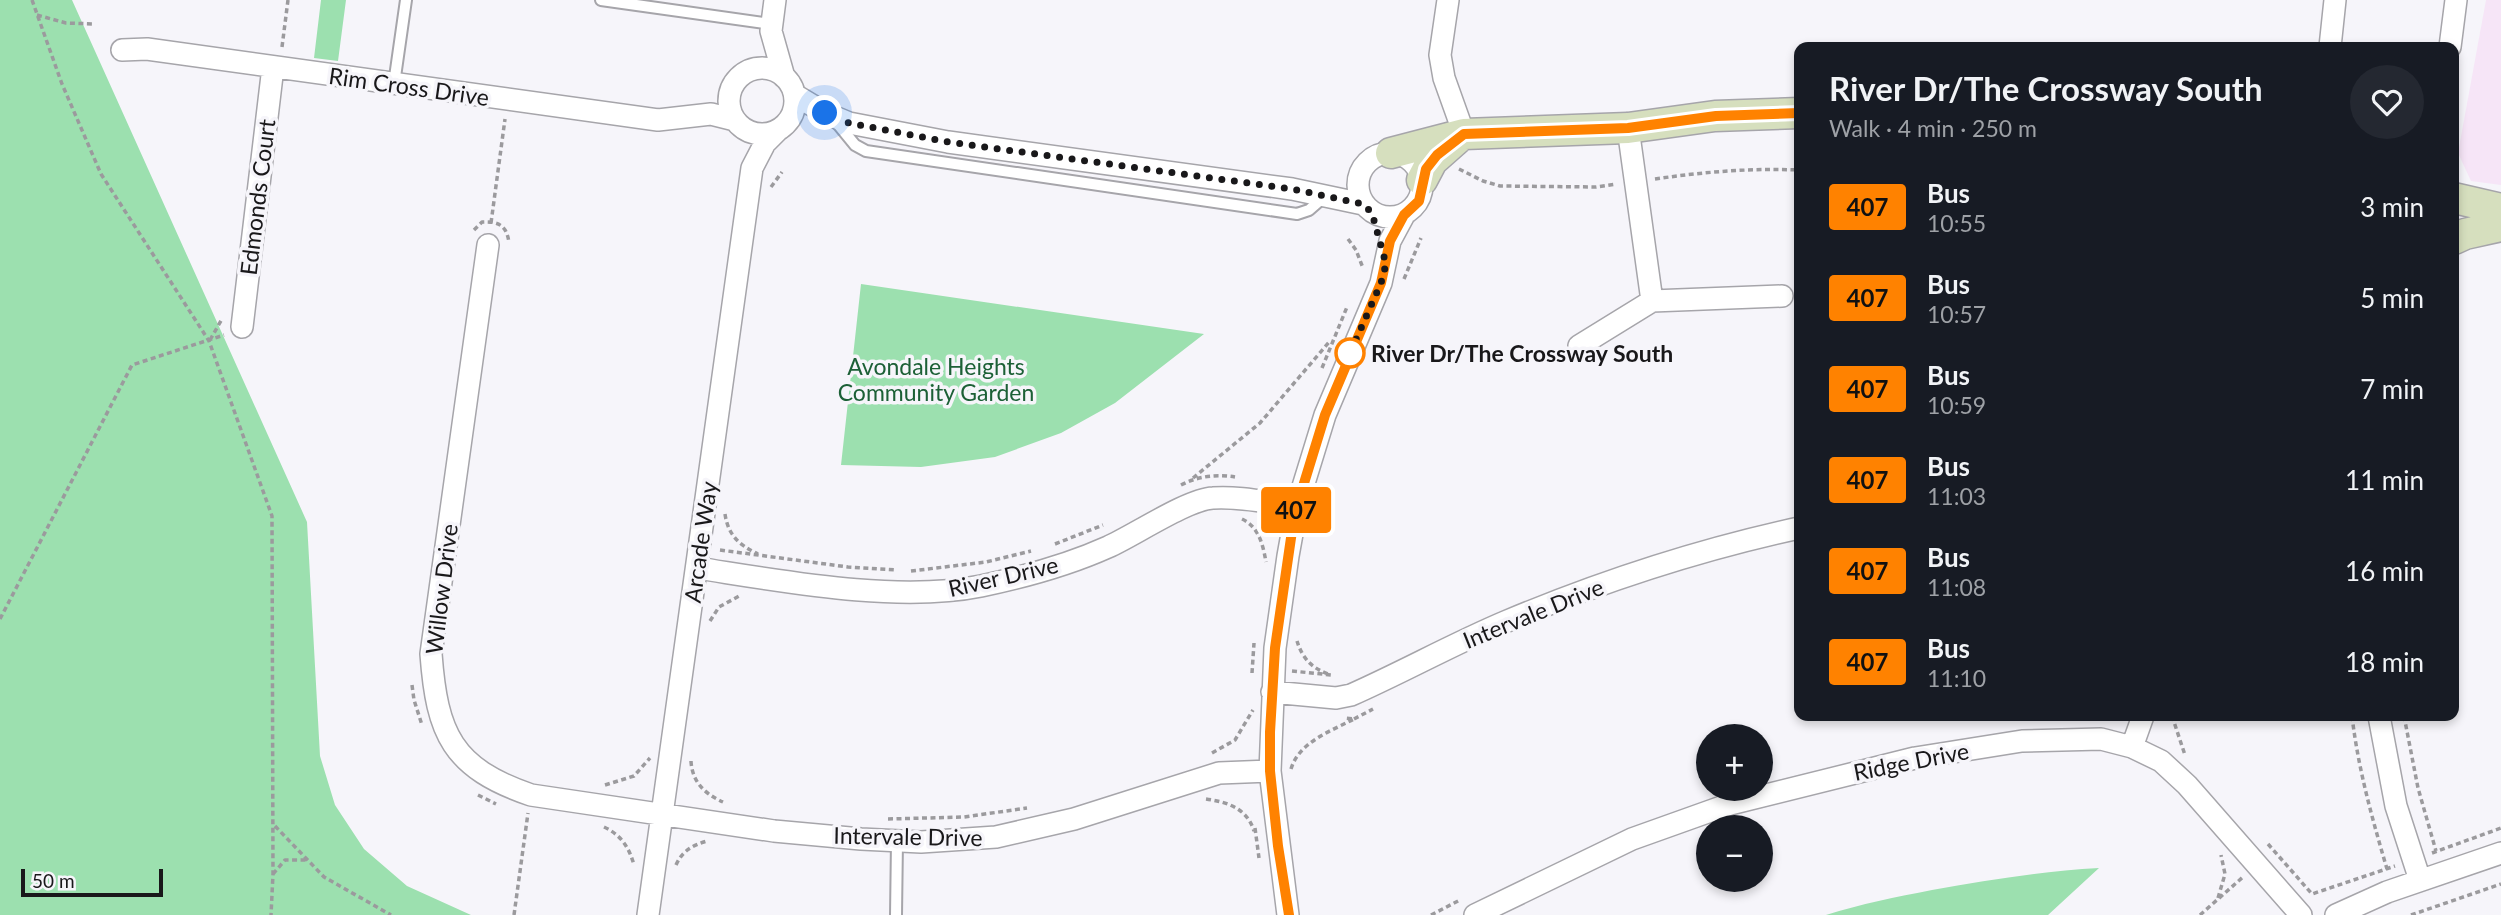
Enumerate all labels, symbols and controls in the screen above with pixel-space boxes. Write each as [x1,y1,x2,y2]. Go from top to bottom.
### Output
street label: Rim Cross Drive [327,61,491,111]
button: heart [2350,65,2424,139]
text: River Dr/The Crossway South [1829,68,2263,108]
your location [807,95,842,130]
text: Walk · 4 min · 250 m [1829,114,2037,142]
street label: Edmonds Court [234,117,281,277]
text: Bus [1927,177,1970,209]
text: 3 min [2360,191,2424,223]
text: 407 [1847,192,1888,221]
text: 10:55 [1927,209,1986,237]
text: Bus [1927,268,1970,300]
text: 5 min [2360,282,2424,314]
text: 407 [1847,283,1888,312]
text: 10:57 [1927,300,1986,328]
marker: River Dr/The Crossway South [1335,338,1365,368]
place label: River Dr/The Crossway South [1371,339,1673,367]
park label: Avondale Heights Community Garden [838,352,1034,406]
text: Bus [1927,359,1970,391]
text: 7 min [2360,373,2424,405]
text: 407 [1847,374,1888,403]
text: 10:59 [1927,391,1986,419]
text: Bus [1927,450,1970,482]
text: 11 min [2345,464,2424,496]
text: 407 [1847,465,1888,494]
street label: Arcade Way [678,480,722,604]
text: 11:03 [1927,482,1986,510]
line badge: 407 [1256,487,1336,533]
text: 407 [1275,495,1317,524]
street label: Willow Drive [419,522,463,656]
text: Bus [1927,541,1970,573]
street label: River Drive [945,550,1061,602]
text: 16 min [2345,555,2424,587]
text: 407 [1847,556,1888,585]
street label: Intervale Drive [1459,572,1607,654]
text: 11:08 [1927,573,1986,601]
text: Bus [1927,632,1970,664]
text: 18 min [2345,646,2424,678]
text: 407 [1847,647,1888,676]
text: 11:10 [1927,664,1986,692]
map controls [1696,724,1773,892]
button: + [1696,724,1773,801]
street label: Ridge Drive [1851,736,1971,786]
button: − [1696,815,1773,892]
street label: Intervale Drive [833,821,983,851]
scale bar [21,866,163,898]
text: 50 m [32,869,75,892]

